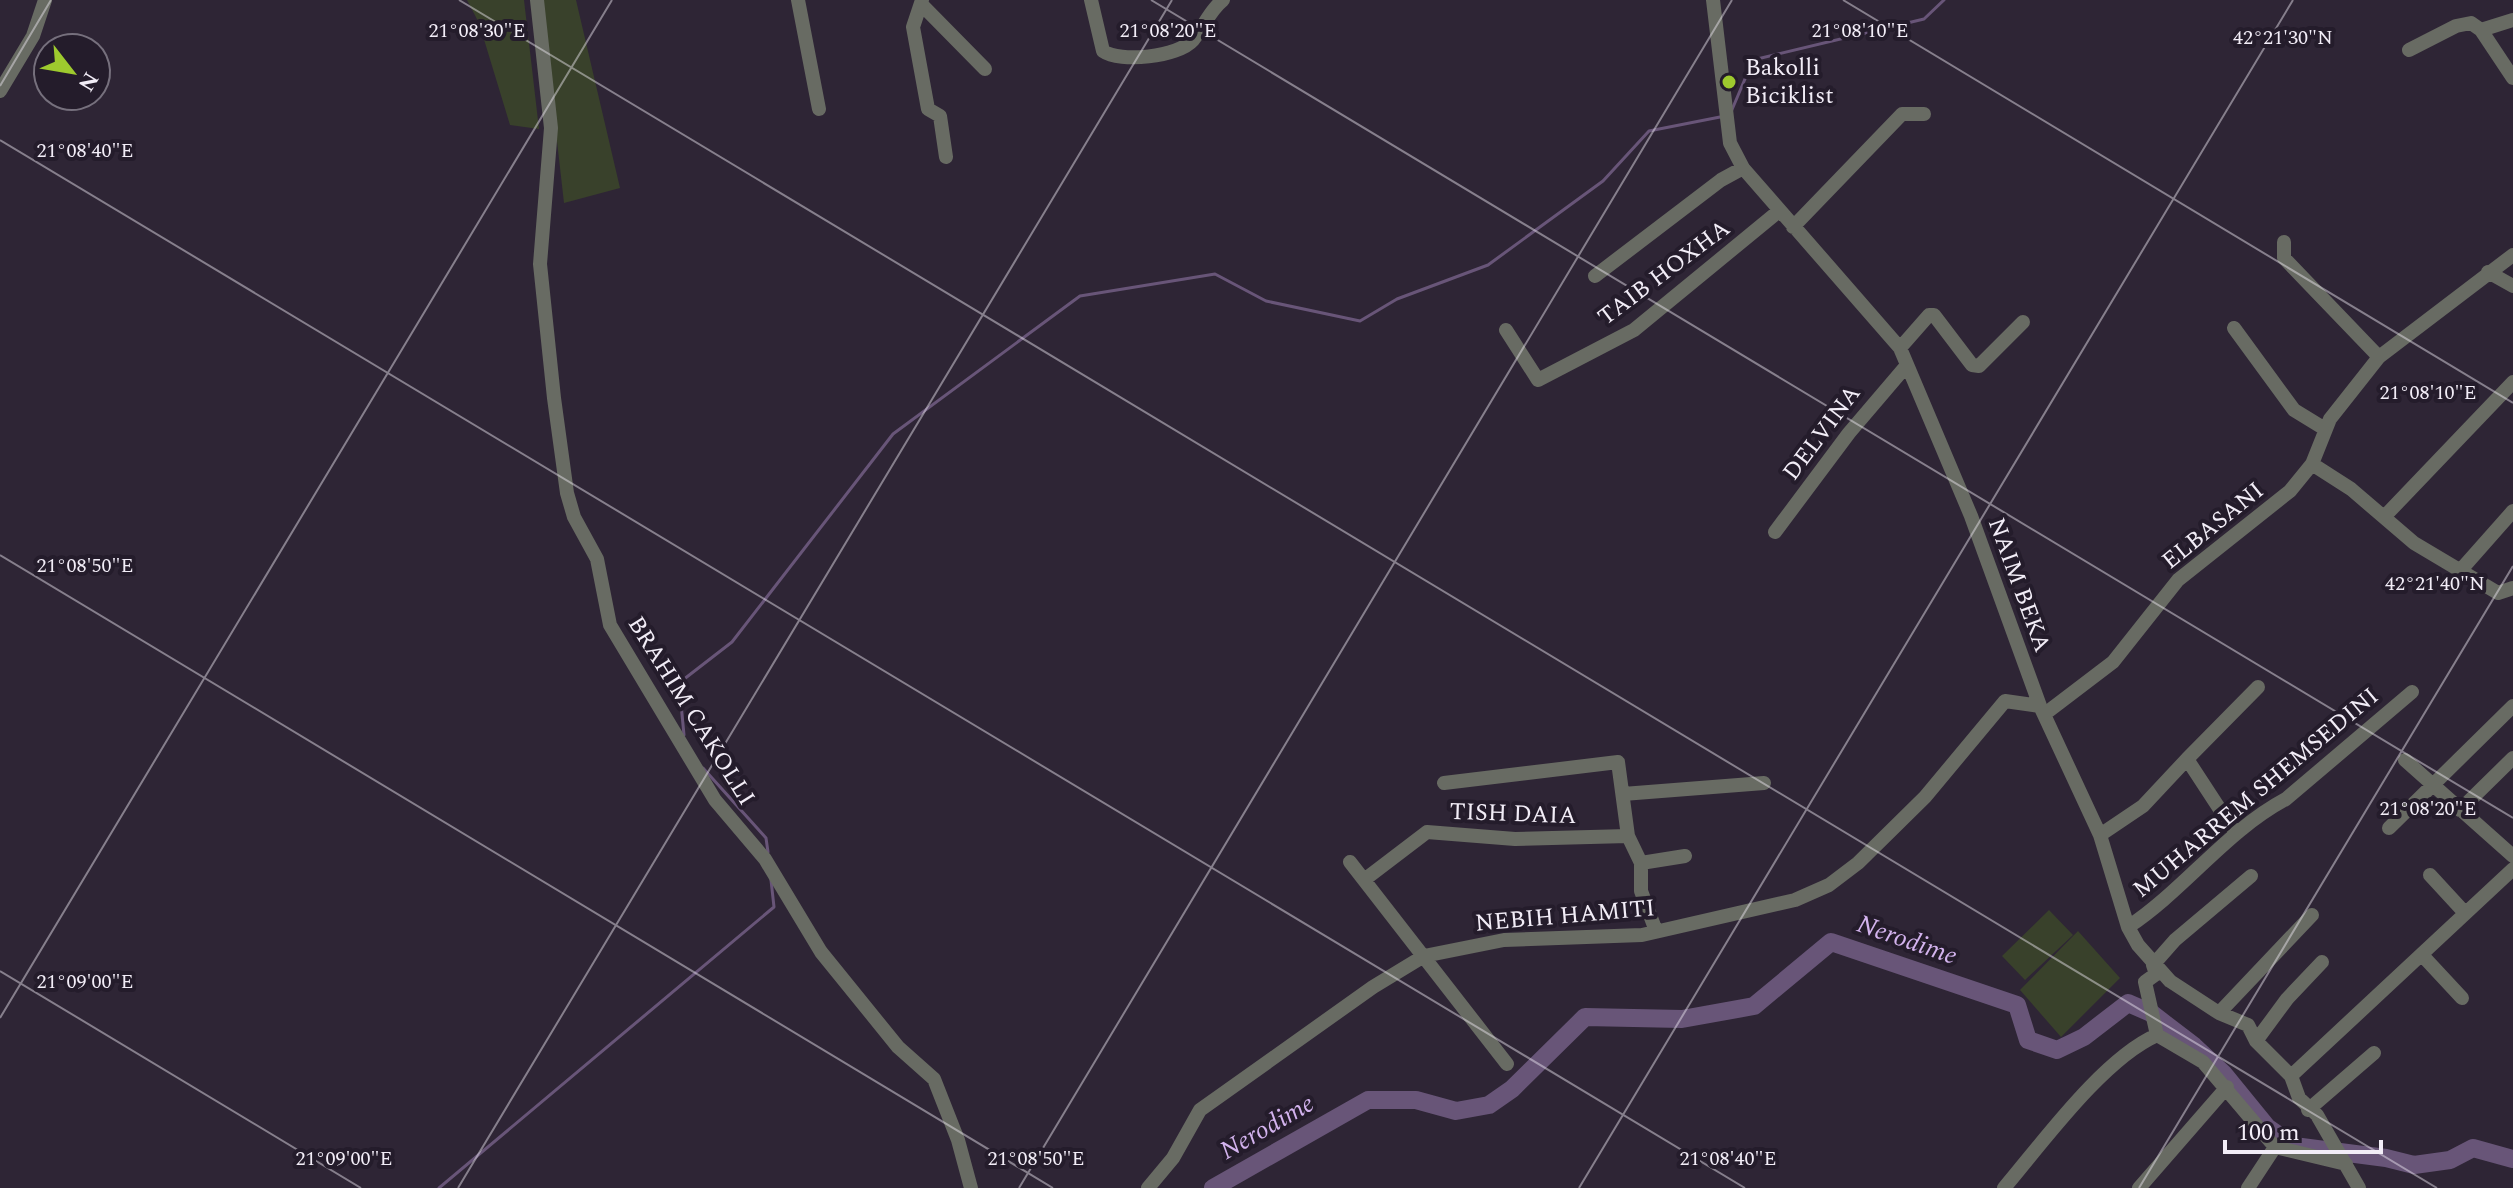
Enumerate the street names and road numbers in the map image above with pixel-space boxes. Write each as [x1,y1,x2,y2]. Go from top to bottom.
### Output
street label: TAIB HOXHA [1590,211,1738,335]
street label: DELVINA [1774,378,1870,488]
street label: ELBASANI [2154,473,2272,579]
street label: NAIM BEKA [1978,513,2060,657]
street label: BRAHIM CAKOLLI [618,609,764,813]
street label: MUHARREM SHEMSEDINI [2125,679,2387,907]
street label: TISH DAIA [1449,794,1577,834]
street label: NEBIH HAMITI [1474,890,1656,942]

